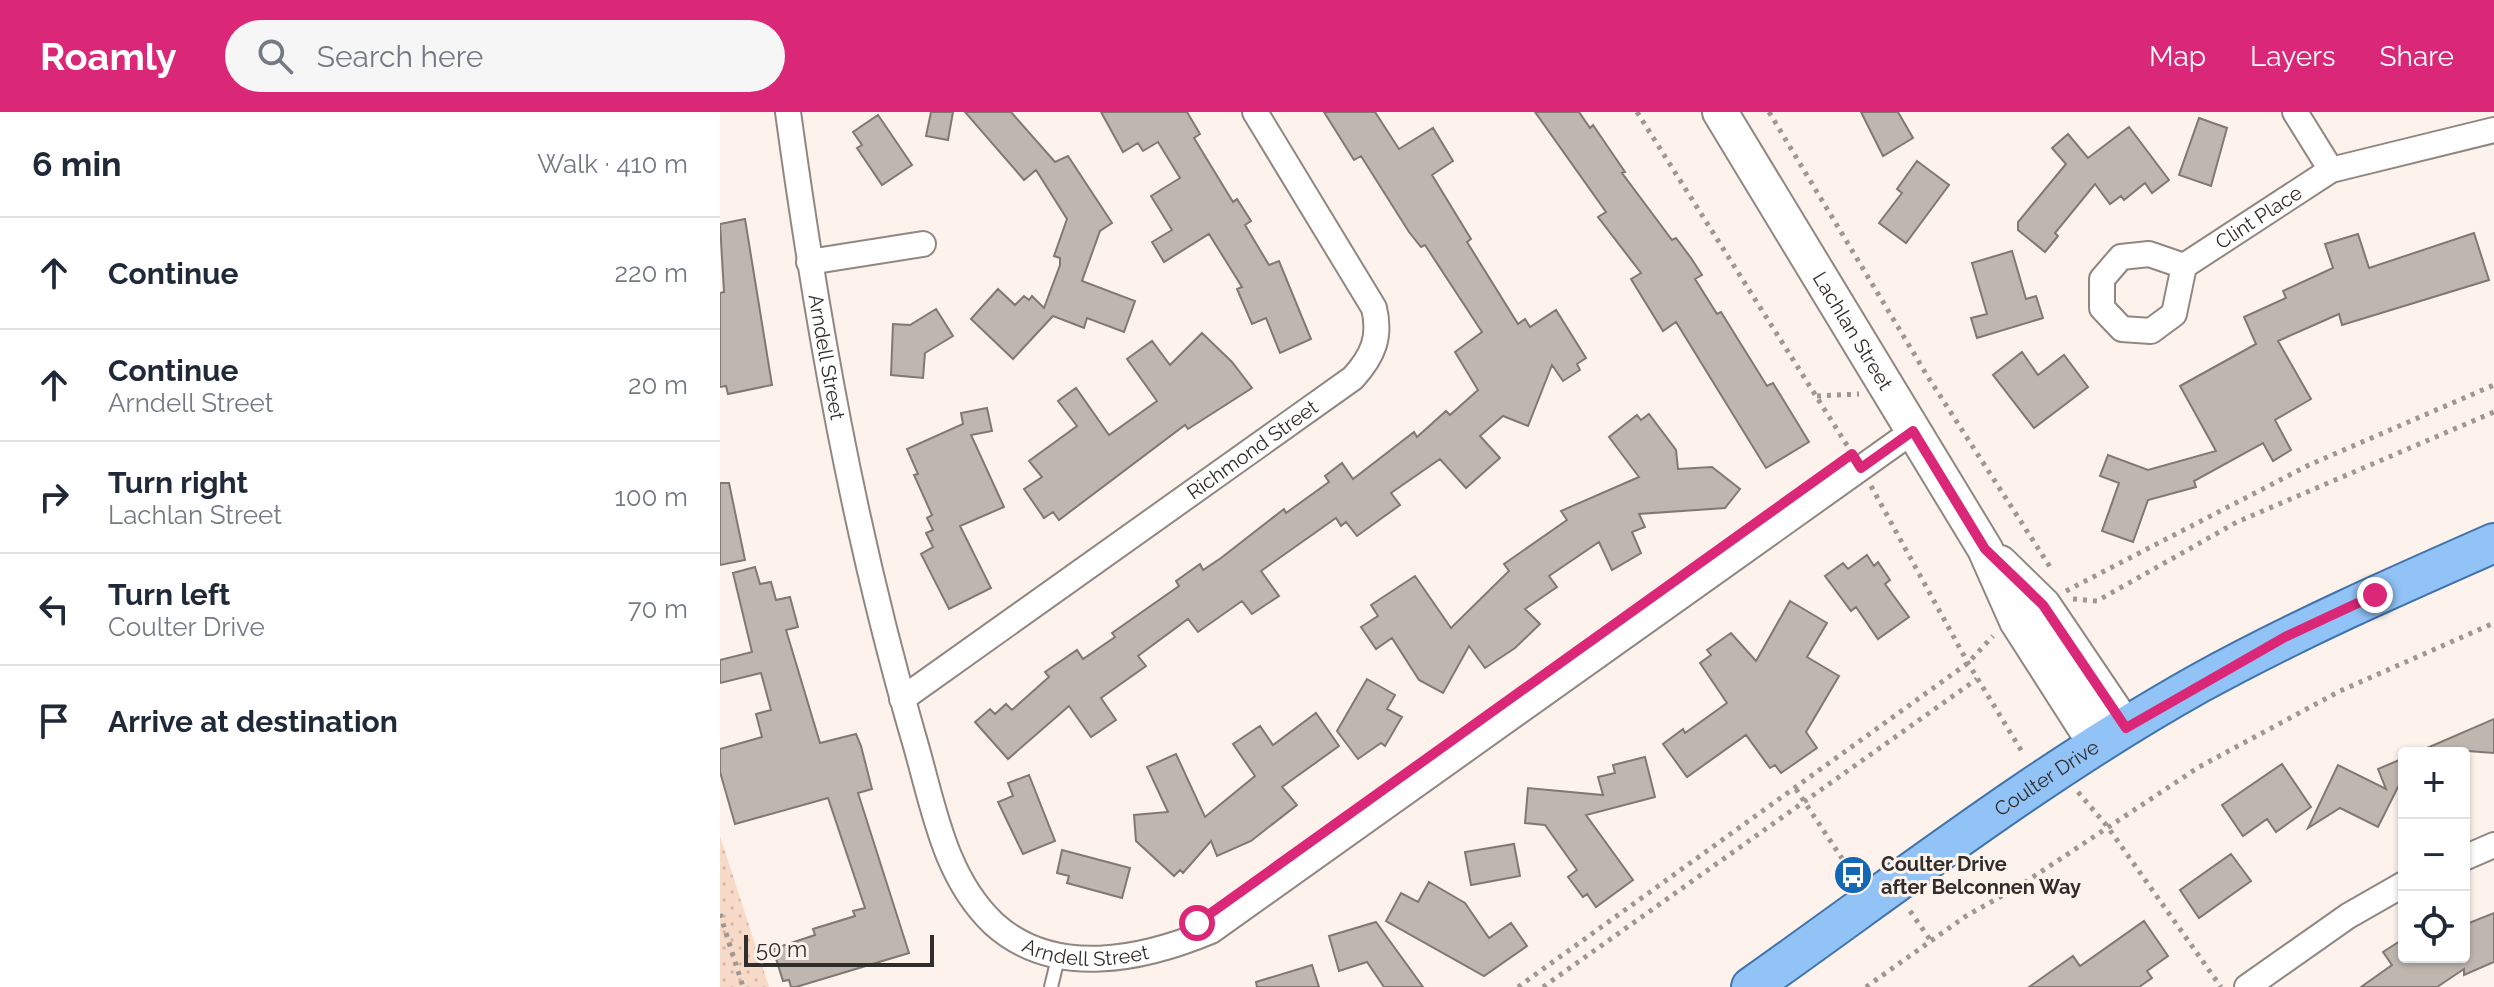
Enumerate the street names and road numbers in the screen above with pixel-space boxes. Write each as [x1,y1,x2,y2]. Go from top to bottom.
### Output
street label: Clint Place [2211,180,2307,254]
street label: Lachlan Street [1808,267,1898,395]
street label: Arndell Street [804,292,850,422]
street label: Richmond Street [1182,395,1323,504]
street label: Coulter Drive [1990,734,2104,821]
street label: Arndell Street [1019,933,1151,971]

